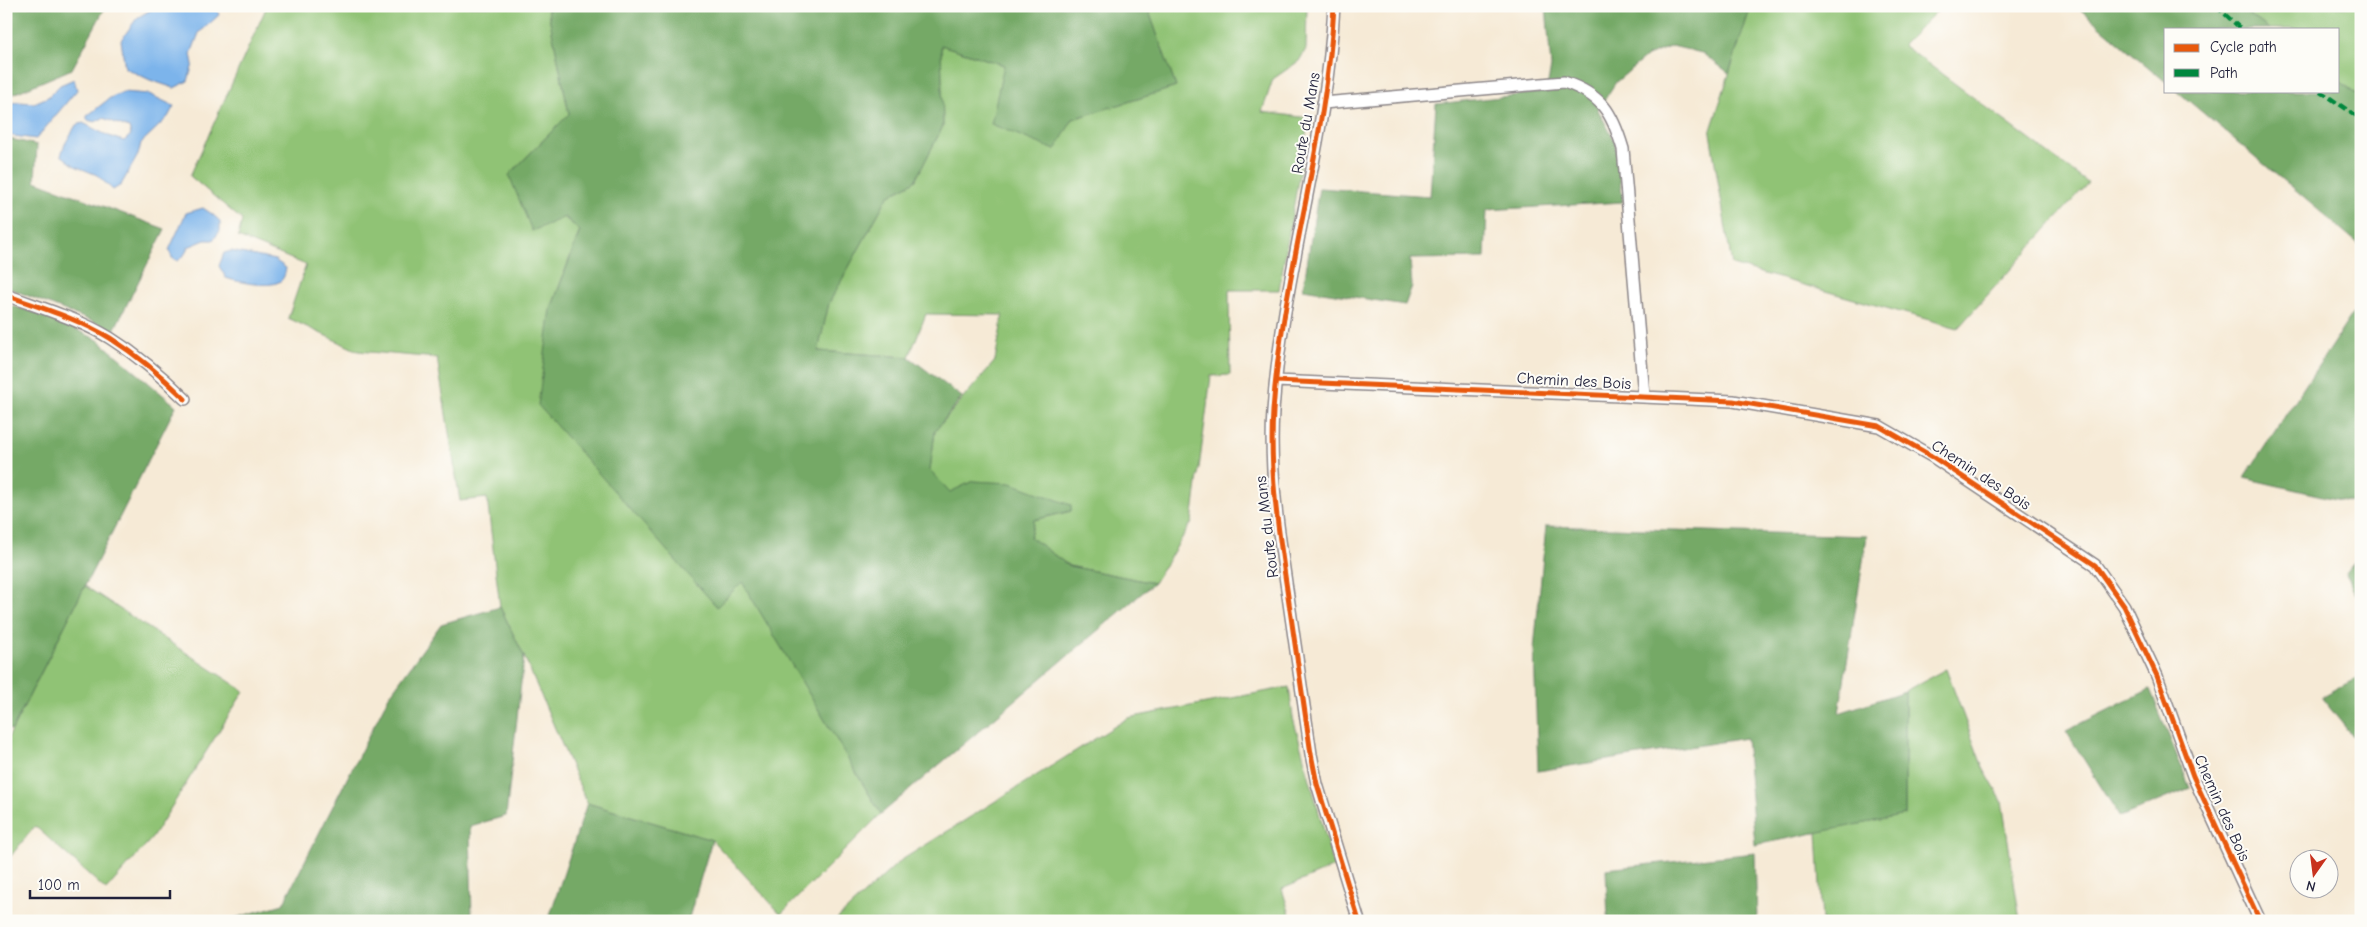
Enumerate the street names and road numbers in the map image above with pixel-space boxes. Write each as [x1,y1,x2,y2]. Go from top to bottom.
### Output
street label: Route du Mans [1288,71,1324,175]
street label: Chemin des Bois [1516,369,1632,393]
street label: Chemin des Bois [1928,436,2034,514]
street label: Route du Mans [1252,475,1282,579]
street label: Chemin des Bois [2190,752,2254,864]

